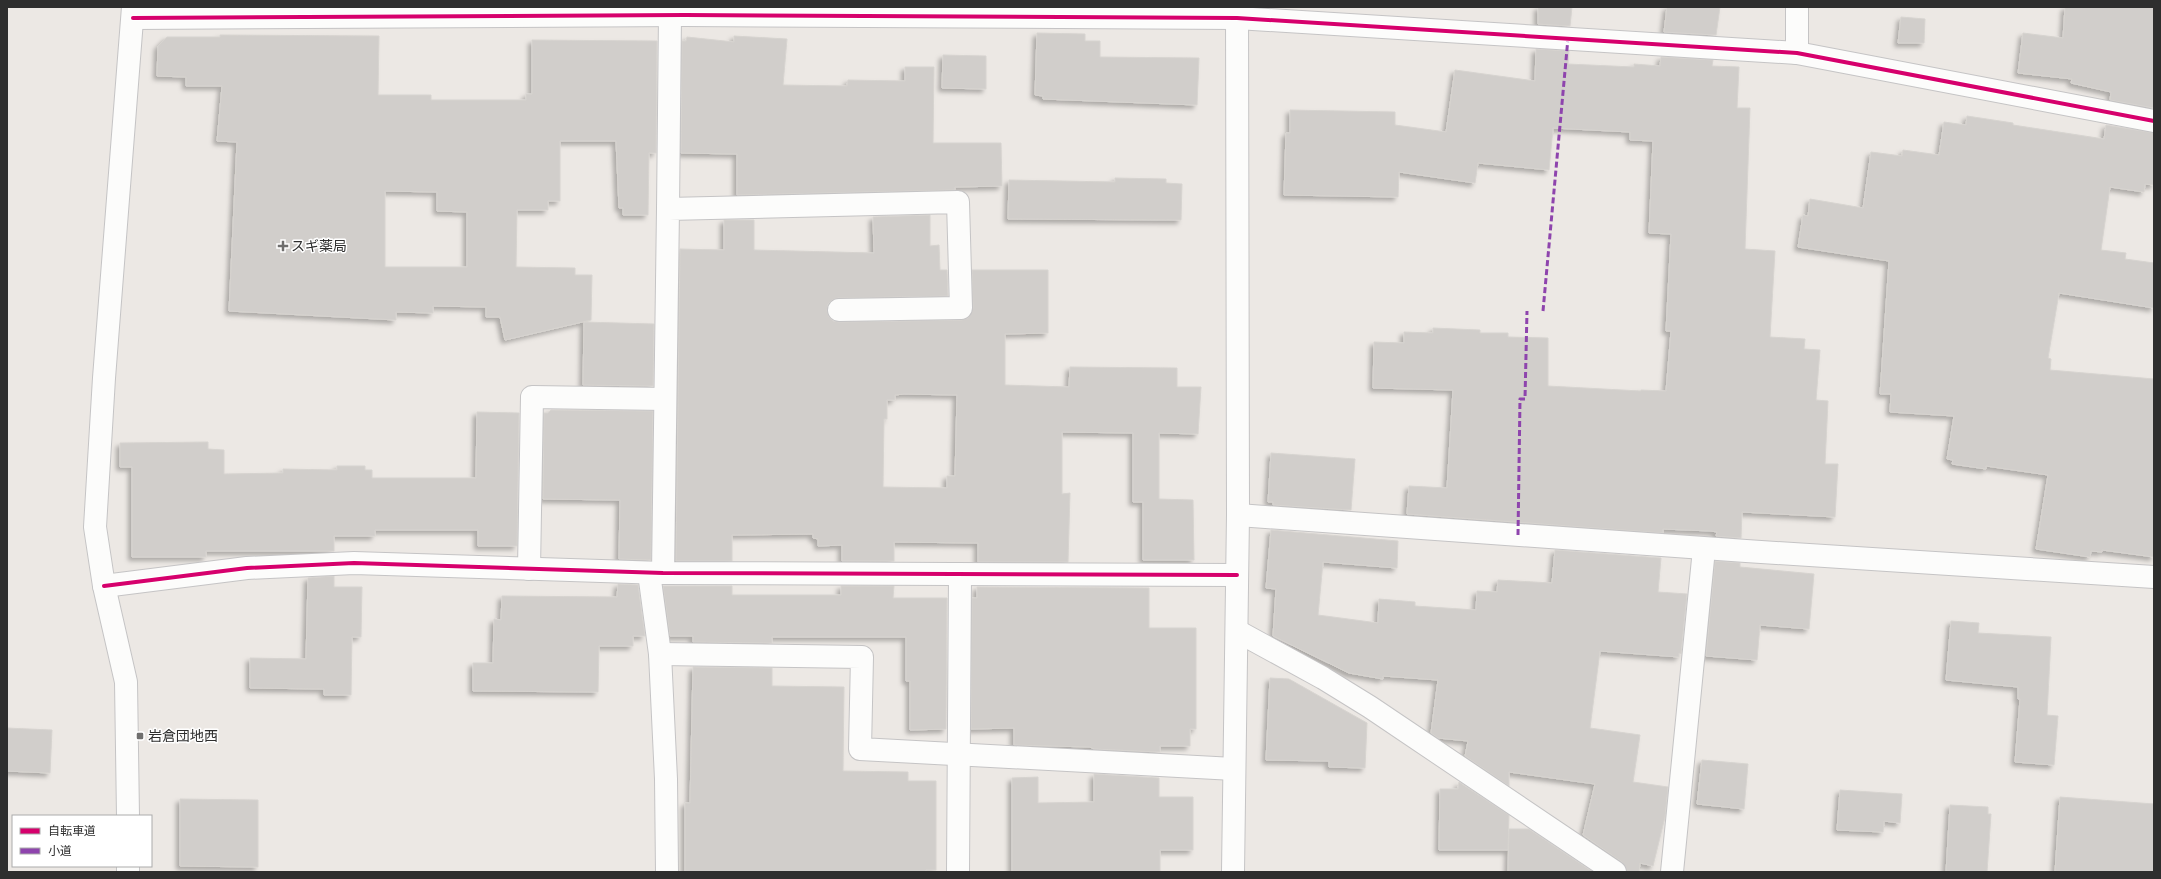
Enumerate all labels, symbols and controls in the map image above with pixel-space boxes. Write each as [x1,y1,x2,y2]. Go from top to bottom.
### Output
place label: スギ薬局 [291,237,347,254]
marker: スギ薬局 [278,241,288,251]
place label: 岩倉団地西 [148,727,218,744]
marker: 岩倉団地西 [135,731,145,741]
legend [12,815,152,867]
text: 自転車道 [48,823,96,837]
text: 小道 [48,843,72,857]

